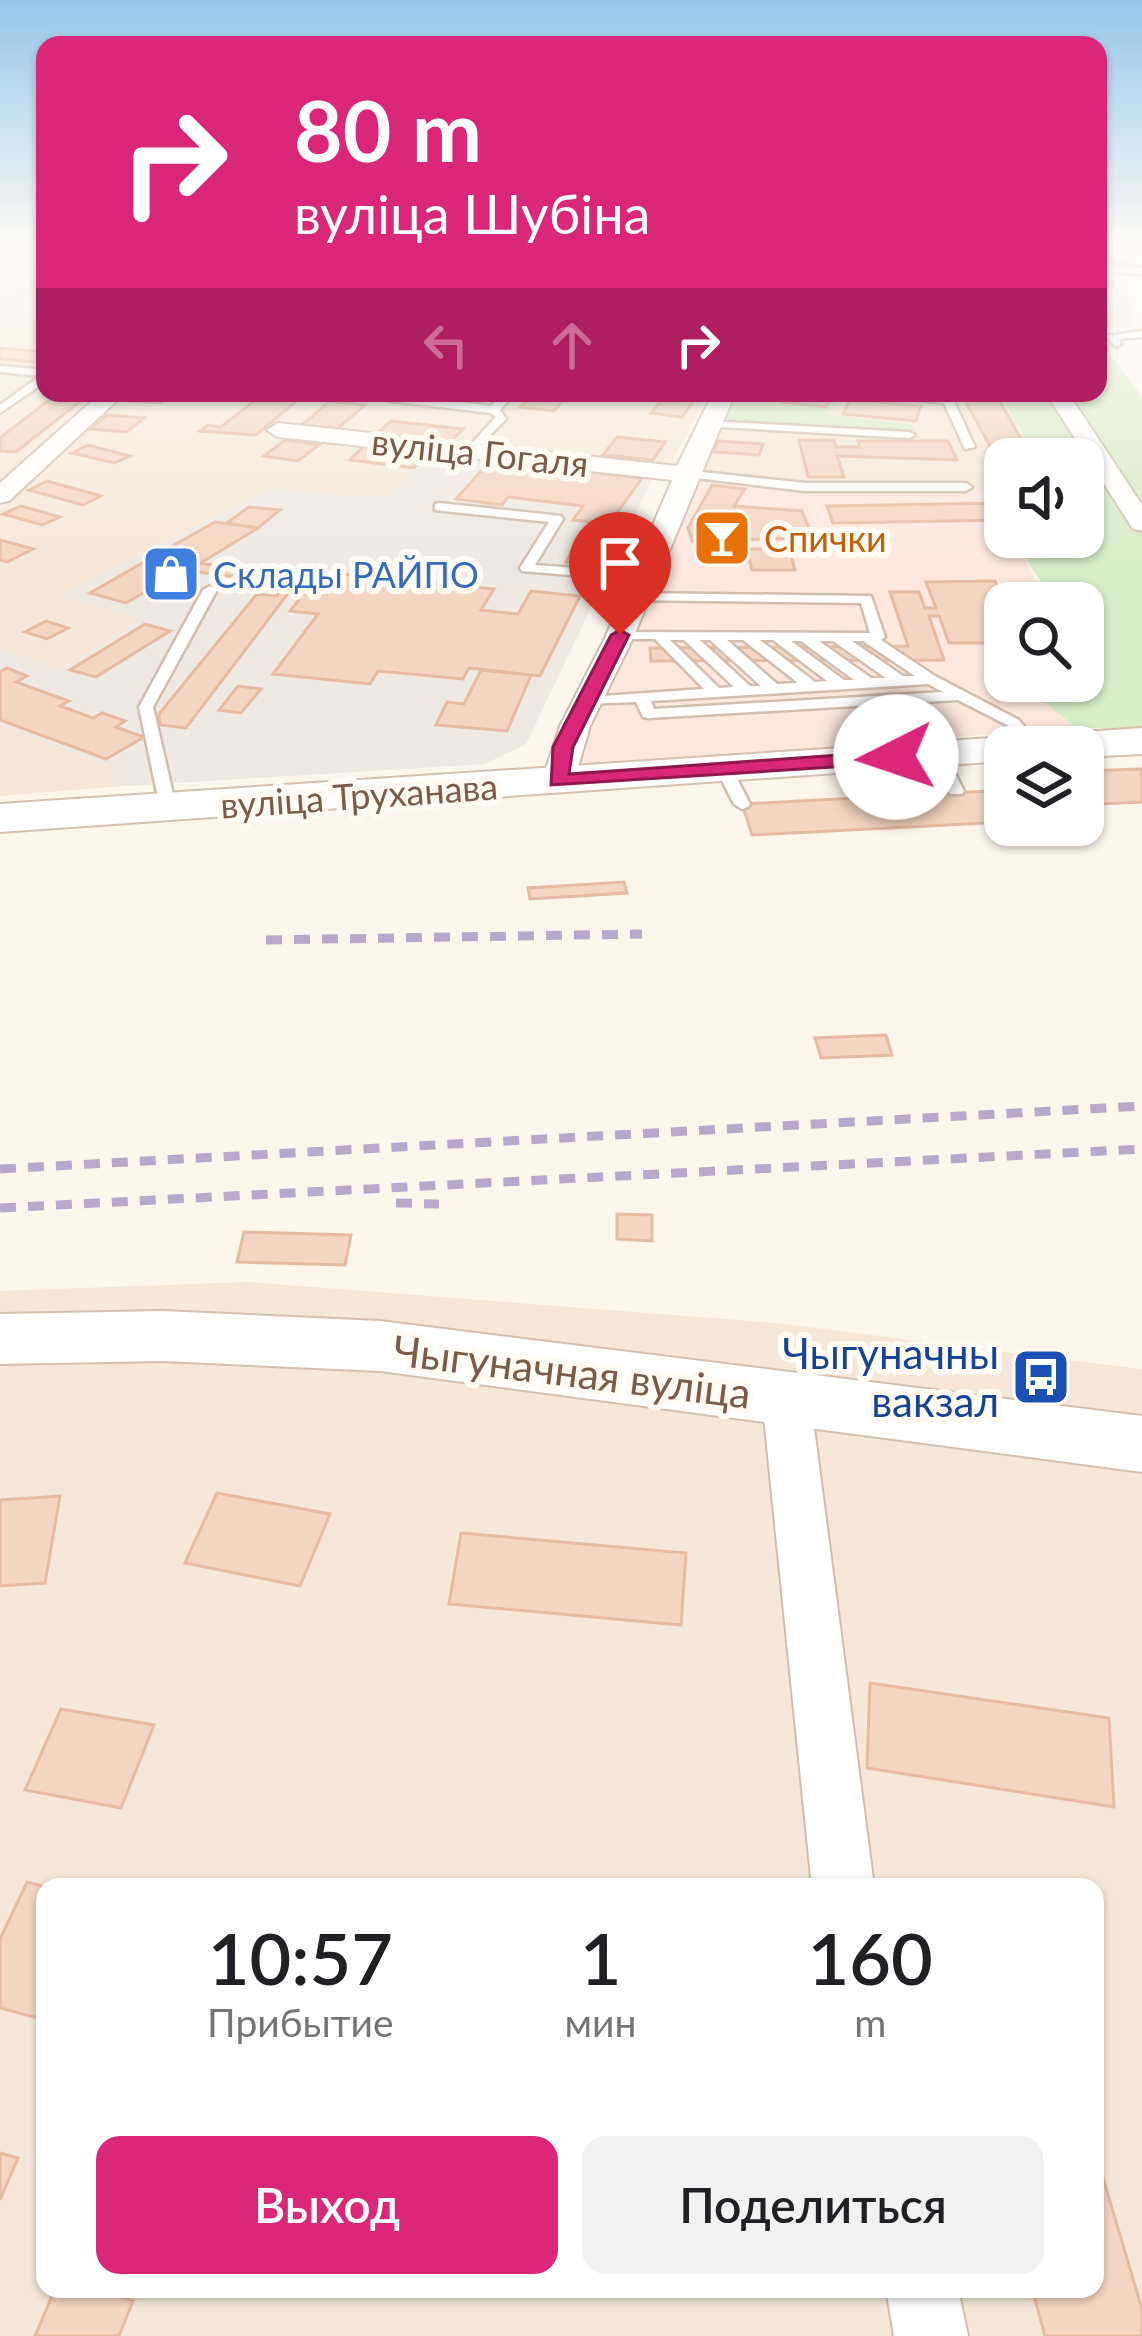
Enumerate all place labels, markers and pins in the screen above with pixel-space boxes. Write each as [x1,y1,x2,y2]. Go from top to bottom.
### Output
bar icon: Спички [691,507,753,569]
pin [569,512,671,635]
place label: Спички [764,516,887,560]
shop icon: Склады РАЙПО [140,543,202,605]
place label: Склады РАЙПО [213,552,479,596]
place label: Чыгуначны вакзал [782,1328,999,1426]
bus stop icon: Чыгуначны вакзал [1010,1346,1072,1408]

